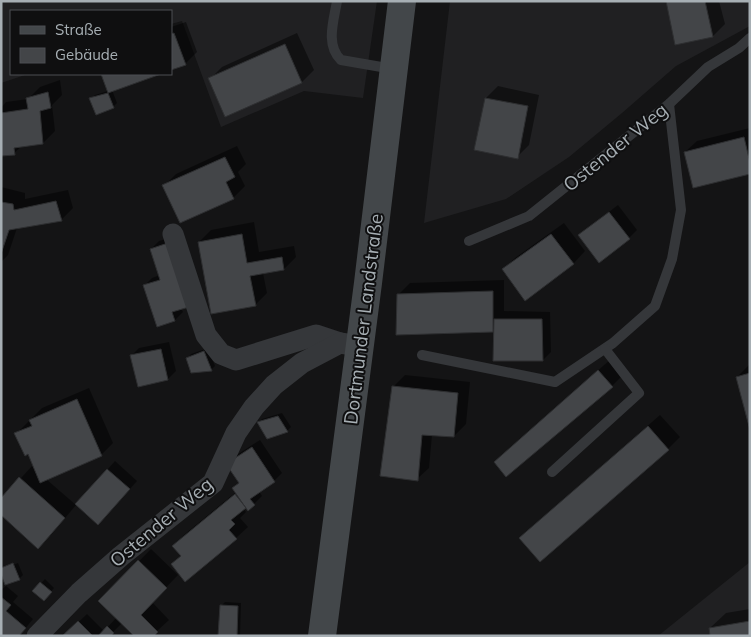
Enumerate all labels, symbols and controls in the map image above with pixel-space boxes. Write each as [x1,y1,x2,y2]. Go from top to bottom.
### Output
legend [10,10,172,75]
text: Straße [55,20,102,39]
text: Gebäude [55,45,118,64]
street label: Ostender Weg [558,98,672,196]
street label: Dortmunder Landstraße [338,212,388,426]
street label: Ostender Weg [104,472,218,572]

